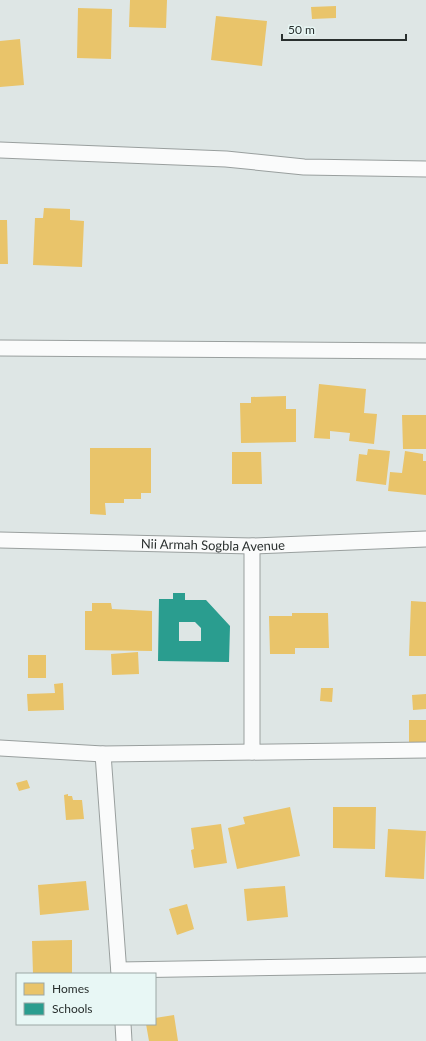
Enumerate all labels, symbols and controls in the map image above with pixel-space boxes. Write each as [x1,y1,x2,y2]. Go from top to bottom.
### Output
scale bar [282,16,406,42]
text: 50 m [288,22,315,37]
street label: Nii Armah Sogbla Avenue [141,535,285,554]
legend [16,973,156,1025]
text: Homes [52,981,89,996]
text: Schools [52,1001,93,1016]

